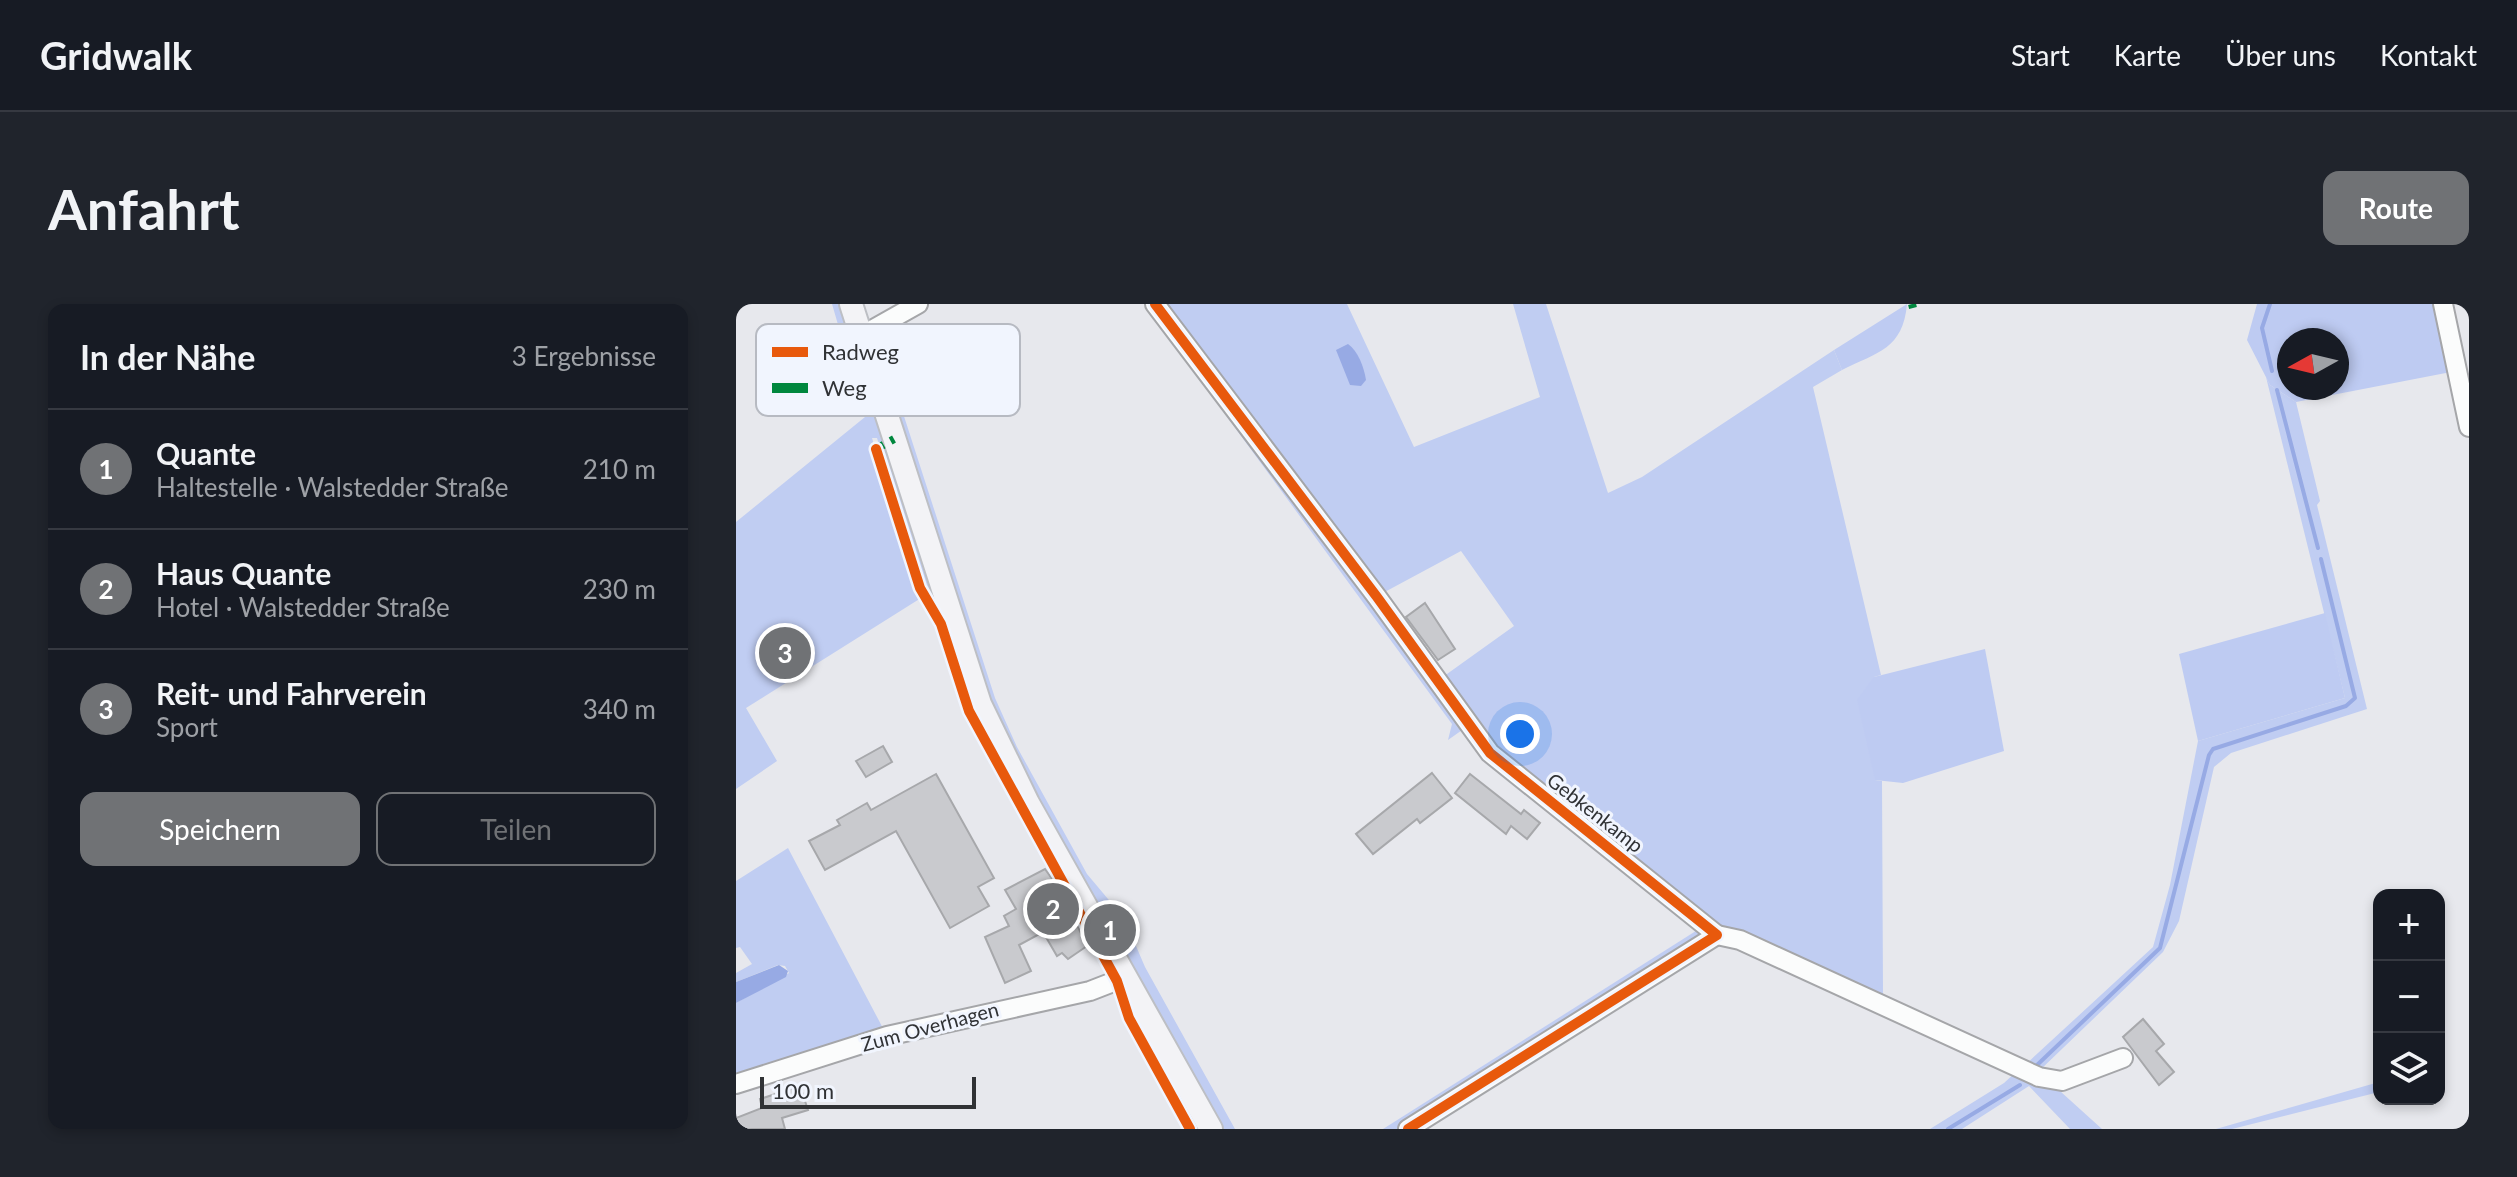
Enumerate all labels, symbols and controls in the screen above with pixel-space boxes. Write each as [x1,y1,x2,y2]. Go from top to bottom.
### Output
text: Gridwalk [40,32,192,78]
text: Start [2011,38,2070,72]
text: Karte [2114,38,2181,72]
text: Über uns [2225,38,2336,72]
text: Kontakt [2380,38,2477,72]
button: Route [2323,171,2469,245]
text: Anfahrt [48,175,240,242]
legend [756,324,1020,416]
north arrow [2277,328,2349,400]
text: In der Nähe [80,336,255,377]
text: Radweg [822,338,899,365]
text: 3 Ergebnisse [512,340,656,372]
text: Weg [822,374,867,401]
text: Quante [156,435,256,471]
text: 1 [98,453,114,485]
text: 210 m [583,453,656,485]
text: Haltestelle · Walstedder Straße [156,471,508,503]
text: Haus Quante [156,555,331,591]
text: 2 [98,573,114,605]
text: 230 m [583,573,656,605]
text: Hotel · Walstedder Straße [156,591,450,623]
pin: 3 [759,623,811,683]
text: Reit- und Fahrverein [156,675,427,711]
text: 3 [98,693,114,725]
text: 340 m [583,693,656,725]
text: Sport [156,711,218,743]
your location [1500,714,1540,754]
street label: Gebkenkamp [1543,767,1648,857]
button: Speichern [80,792,360,866]
button: Teilen [376,792,656,866]
pin: 2 [1027,879,1079,939]
map controls [2373,889,2445,1105]
button: + [2373,889,2445,961]
pin: 1 [1084,900,1136,960]
button: − [2373,961,2445,1033]
street label: Zum Overhagen [858,996,1001,1056]
button: layers [2373,1033,2445,1105]
scale bar [760,1073,976,1109]
text: 100 m [772,1077,834,1104]

